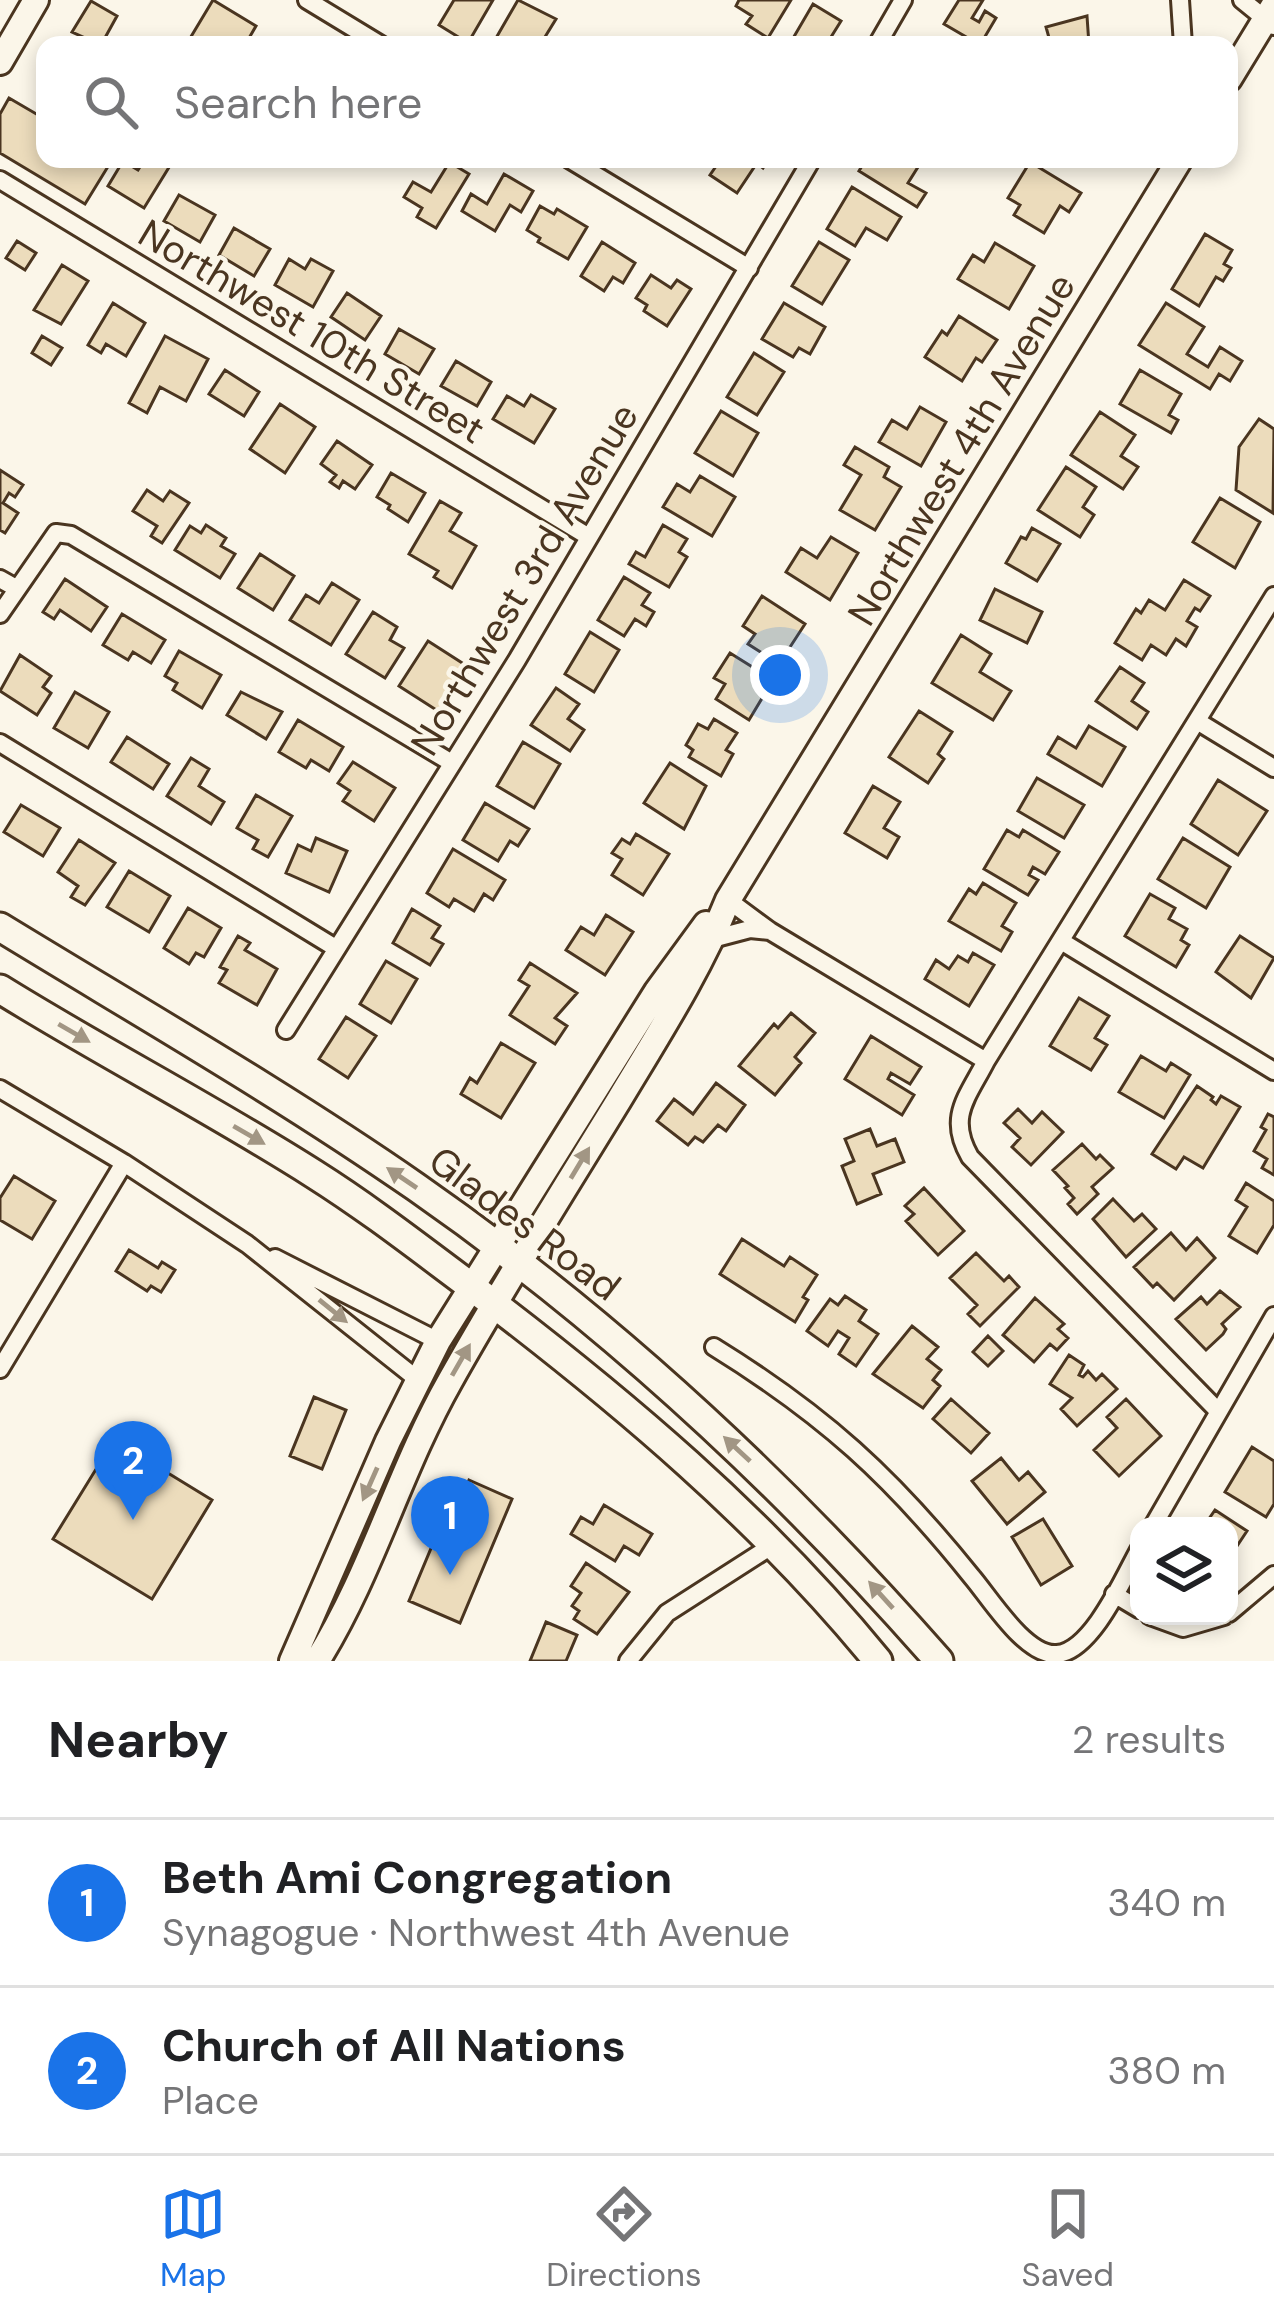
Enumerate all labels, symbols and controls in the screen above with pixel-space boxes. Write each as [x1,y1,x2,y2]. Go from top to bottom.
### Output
search box [36,36,1238,168]
icon: search [78,69,144,135]
text: Search here [174,73,422,132]
street label: Northwest 10th Street [129,208,494,455]
street label: Northwest 4th Avenue [836,264,1087,635]
street label: Northwest 3rd Avenue [399,394,650,765]
your location [750,645,810,705]
one-way arrow [57,1021,90,1042]
one-way arrow [232,1123,266,1144]
street label: Glades Road [419,1135,631,1312]
one-way arrow [569,1146,590,1180]
one-way arrow [386,1167,419,1190]
one-way arrow [317,1298,348,1323]
one-way arrow [450,1343,471,1377]
pin: 2 [94,1421,172,1520]
one-way arrow [723,1436,752,1463]
one-way arrow [359,1467,379,1502]
pin: 1 [411,1476,489,1575]
map controls [1130,1517,1238,1625]
button: layers [1130,1517,1238,1625]
one-way arrow [868,1581,895,1610]
text: Nearby [48,1706,229,1773]
text: 2 results [1072,1714,1226,1765]
text: Beth Ami Congregation [162,1848,672,1907]
text: 1 [80,1877,94,1928]
text: 340 m [1107,1877,1226,1928]
text: Synagogue · Northwest 4th Avenue [162,1907,790,1958]
text: Church of All Nations [162,2016,626,2075]
text: 2 [76,2045,98,2096]
text: 380 m [1107,2045,1226,2096]
text: Place [162,2075,259,2126]
tab: Map [160,2181,226,2296]
tab: Directions [546,2181,702,2296]
tab: Saved [1022,2181,1114,2296]

